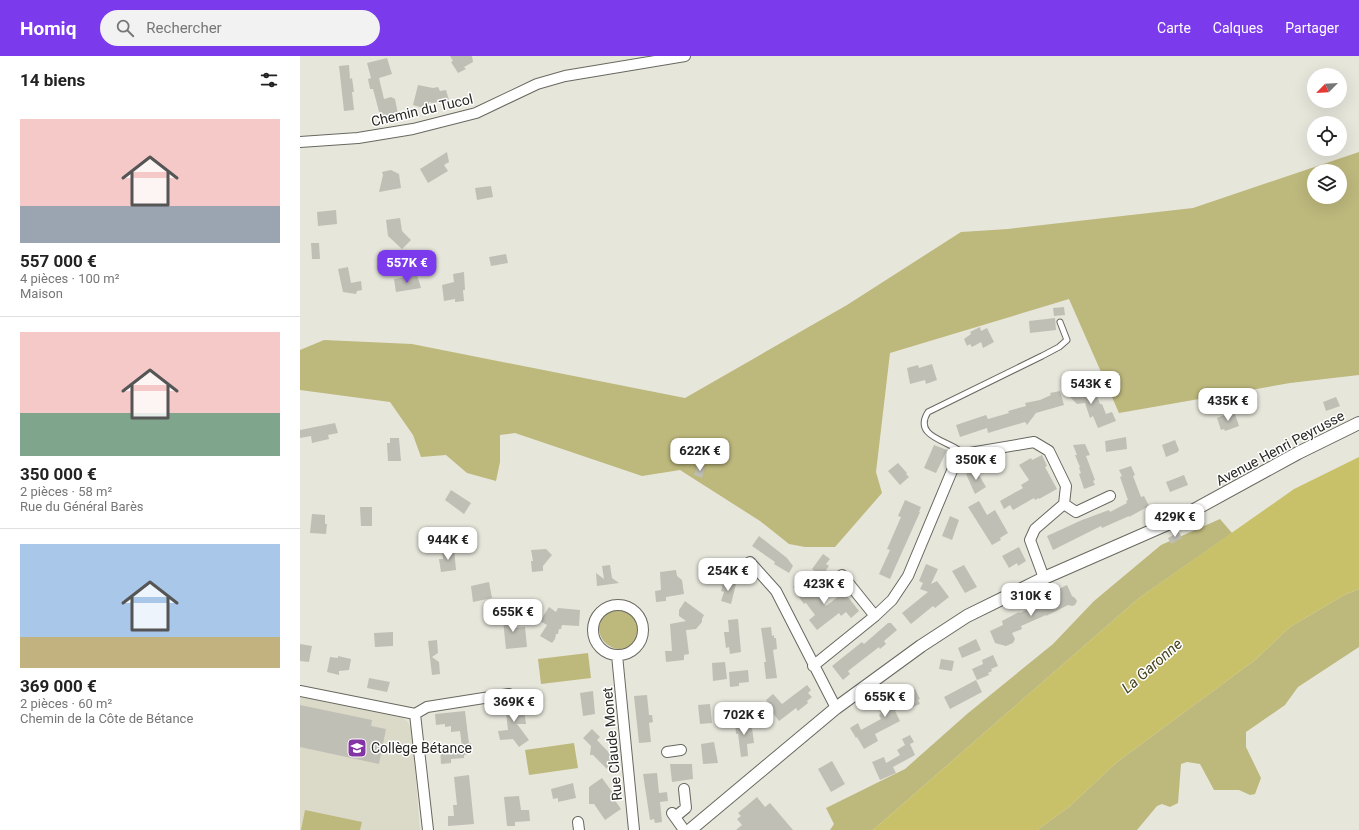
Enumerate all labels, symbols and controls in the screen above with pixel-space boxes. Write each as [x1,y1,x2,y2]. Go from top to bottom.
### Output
search box [100,10,380,46]
text: Homiq [20,17,76,40]
icon: search [114,17,136,39]
text: Rechercher [146,19,222,37]
text: Carte [1157,20,1191,36]
text: Calques [1213,20,1263,36]
text: Partager [1285,20,1339,36]
north arrow [1307,68,1347,108]
map controls [1307,68,1347,204]
icon: filters [258,69,280,91]
text: 14 biens [20,70,85,90]
street label: Chemin du Tucol [369,90,475,130]
button: locate [1307,116,1347,156]
icon: home [114,145,186,217]
button: layers [1307,164,1347,204]
pin: 557K € [374,250,440,284]
text: 557 000 € [20,251,97,271]
text: 557K € [386,255,428,270]
text: 4 pièces · 100 m² [20,271,119,286]
text: Maison [20,286,63,301]
icon: home [114,358,186,430]
pin: 543K € [1058,371,1124,405]
text: 543K € [1070,376,1112,391]
pin: 435K € [1195,388,1261,422]
text: 435K € [1207,393,1249,408]
street label: Avenue Henri Peyrusse [1213,407,1347,489]
pin: 622K € [667,438,733,472]
text: 622K € [679,443,721,458]
pin: 350K € [943,447,1009,481]
text: 350K € [955,452,997,467]
text: 350 000 € [20,464,97,484]
text: 2 pièces · 58 m² [20,484,112,499]
text: Rue du Général Barès [20,499,144,514]
pin: 429K € [1142,504,1208,538]
text: 429K € [1154,509,1196,524]
pin: 944K € [415,527,481,561]
text: 944K € [427,532,469,547]
pin: 254K € [695,558,761,592]
text: 254K € [707,563,749,578]
icon: home [114,570,186,642]
pin: 423K € [791,571,857,605]
text: 423K € [803,576,845,591]
pin: 310K € [998,583,1064,617]
text: 310K € [1010,588,1052,603]
pin: 655K € [480,599,546,633]
text: 655K € [492,604,534,619]
water label: La Garonne [1118,635,1186,697]
text: 369 000 € [20,676,97,696]
pin: 655K € [852,684,918,718]
street label: Rue Claude Monet [599,686,625,801]
pin: 369K € [481,689,547,723]
text: 655K € [864,689,906,704]
text: 369K € [493,694,535,709]
text: 2 pièces · 60 m² [20,696,112,711]
pin: 702K € [711,702,777,736]
text: 702K € [723,707,765,722]
text: Chemin de la Côte de Bétance [20,711,193,726]
school or university icon: Collège Bétance [346,737,368,759]
place label: Collège Bétance [371,740,472,756]

